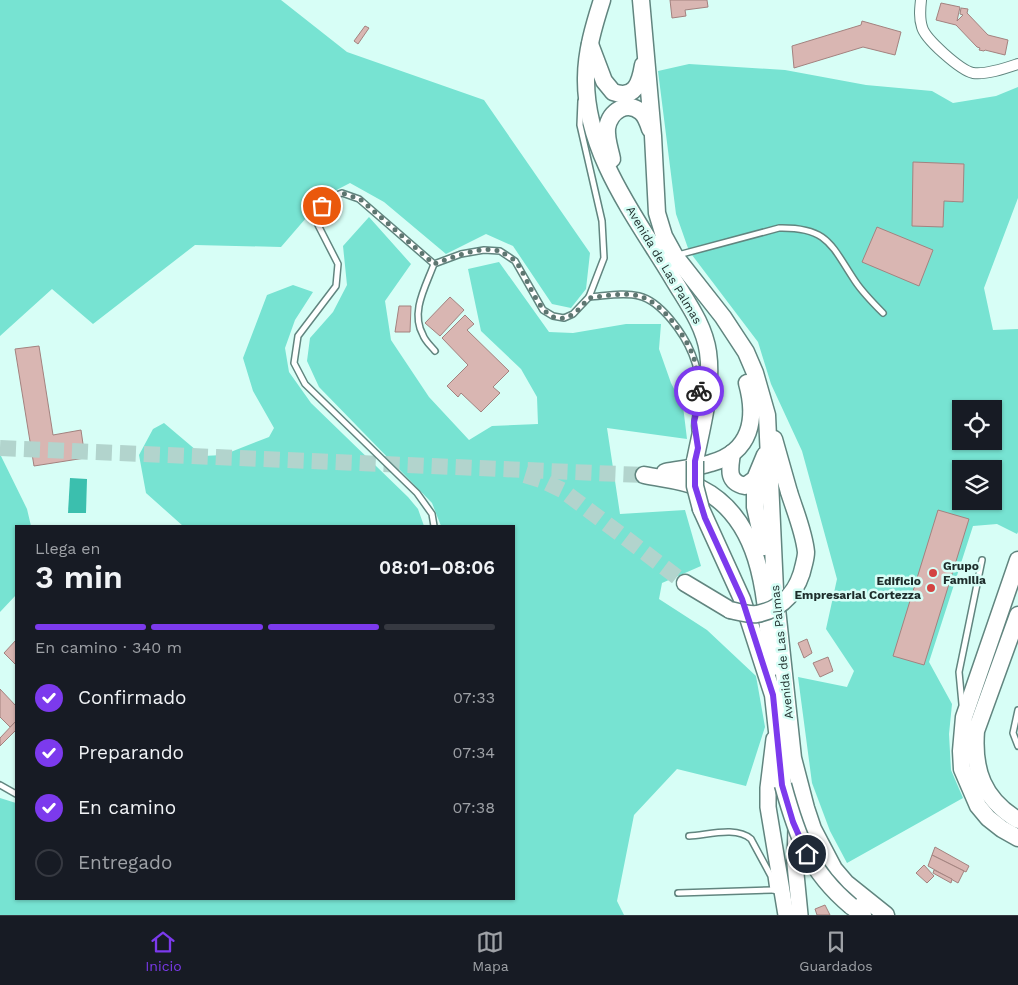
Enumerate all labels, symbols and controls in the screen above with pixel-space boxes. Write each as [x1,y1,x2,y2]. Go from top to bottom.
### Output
pin [301,185,343,227]
icon: bag [308,192,336,220]
street label: Avenida de Las Palmas [623,204,705,326]
courier [674,366,724,416]
icon: bike [685,377,713,405]
map controls [952,400,1002,510]
button: locate [952,400,1002,450]
button: layers [952,460,1002,510]
text: Llega en [35,539,101,558]
text: 08:01–08:06 [379,556,495,579]
text: 3 min [35,558,123,596]
place label: Grupo Familia [943,559,986,587]
marker: Grupo Familia [927,567,939,579]
place label: Edificio Empresarial Cortezza [795,574,921,602]
marker: Edificio Empresarial Cortezza [925,582,937,594]
street label: Avenida de Las Palmas [768,584,796,720]
text: En camino · 340 m [35,638,182,657]
icon: check [35,684,63,712]
text: Confirmado [78,686,187,709]
text: 07:33 [453,688,495,707]
icon: check [35,739,63,767]
text: Preparando [78,741,184,764]
text: 07:34 [453,743,495,762]
icon: check [35,794,63,822]
text: En camino [78,796,176,819]
text: 07:38 [452,798,495,817]
pin [786,833,828,875]
icon: home [793,840,821,868]
text: Entregado [78,851,172,874]
tab: Inicio [145,928,182,974]
tab: Mapa [472,928,509,974]
tab: Guardados [799,928,873,974]

